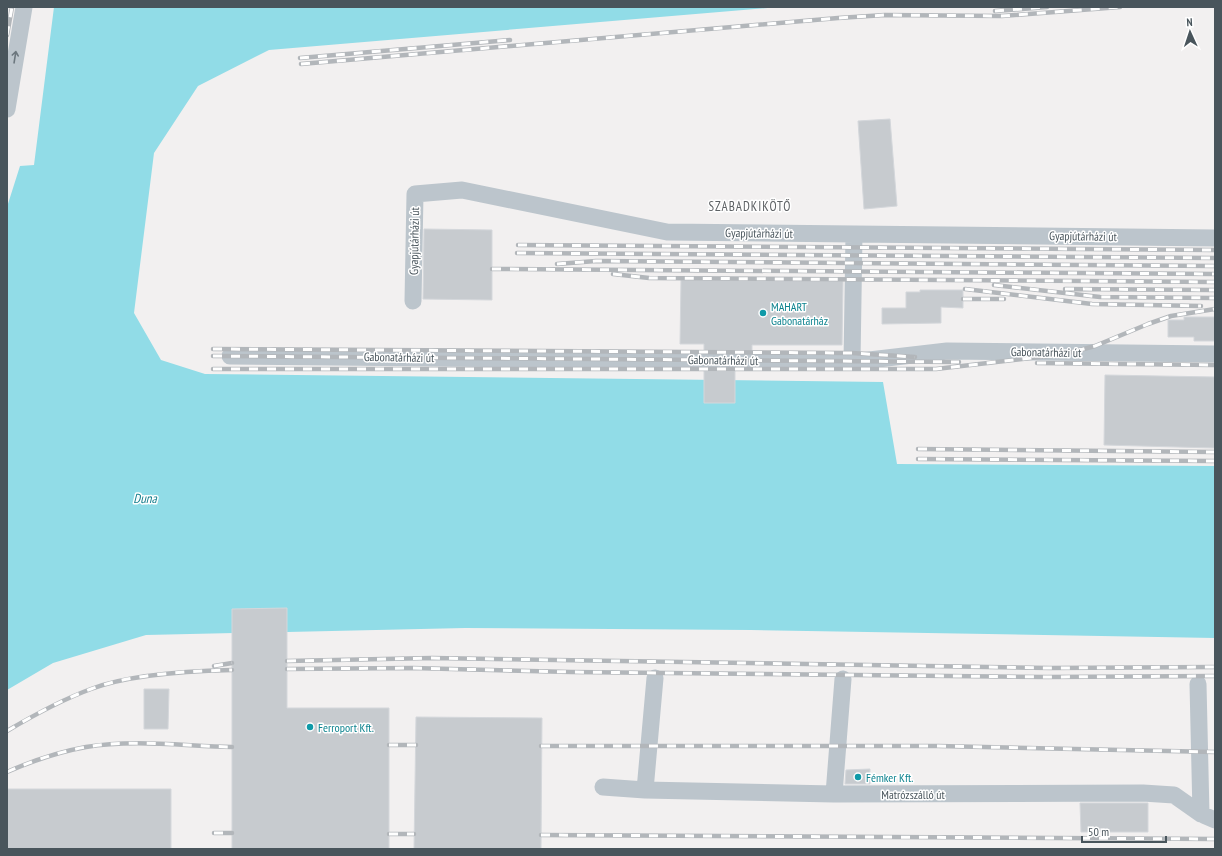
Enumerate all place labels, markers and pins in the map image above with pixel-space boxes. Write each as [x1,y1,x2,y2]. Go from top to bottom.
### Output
place label: MAHART Gabonatárház [771,299,828,328]
marker: MAHART Gabonatárház [758,308,768,318]
place label: Ferroport Kft. [318,720,374,735]
marker: Ferroport Kft. [305,722,315,732]
place label: Fémker Kft. [866,770,913,785]
marker: Fémker Kft. [853,772,863,782]

